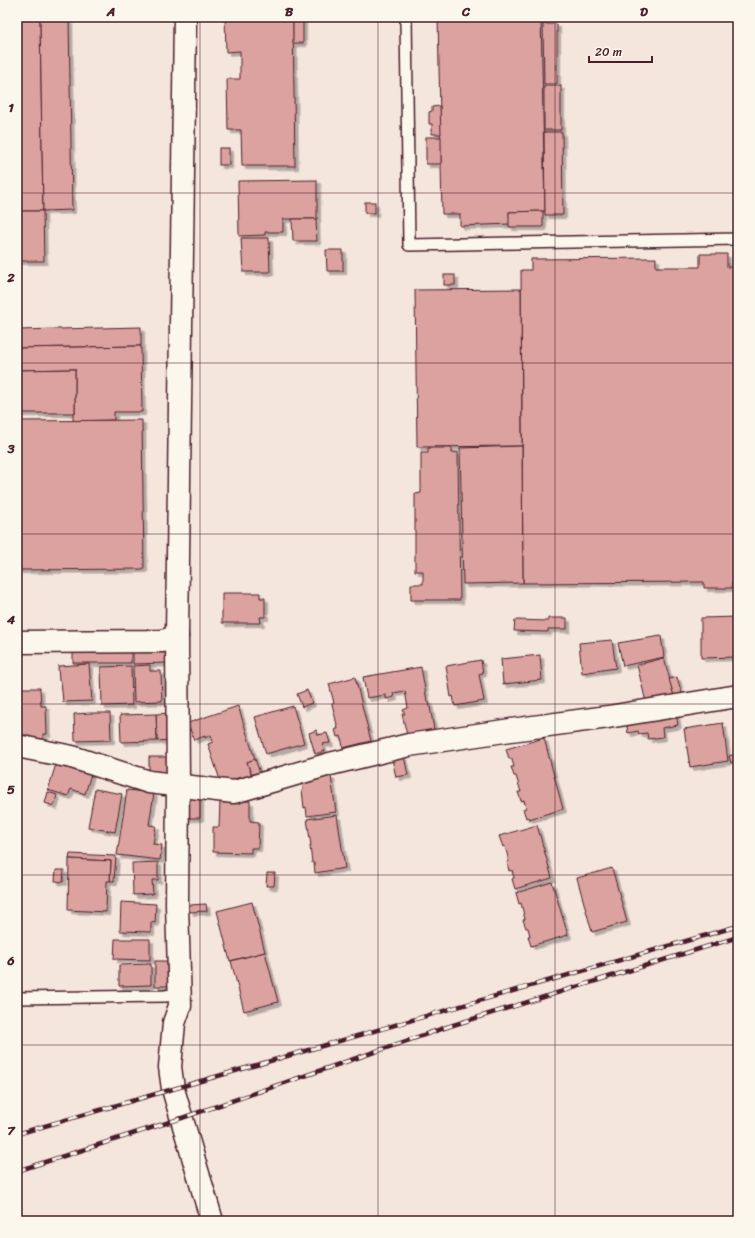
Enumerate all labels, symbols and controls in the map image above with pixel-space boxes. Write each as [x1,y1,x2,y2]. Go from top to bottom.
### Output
text: A [106,0,115,23]
text: B [285,0,294,23]
text: C [461,0,471,23]
text: D [640,0,648,23]
scale bar [589,38,652,64]
text: 20 m [595,41,622,63]
text: 1 [8,96,14,119]
text: 2 [6,266,15,289]
text: 3 [6,437,15,460]
text: 4 [6,608,16,631]
text: 5 [7,778,15,801]
text: 6 [6,949,15,972]
text: 7 [7,1119,16,1142]

